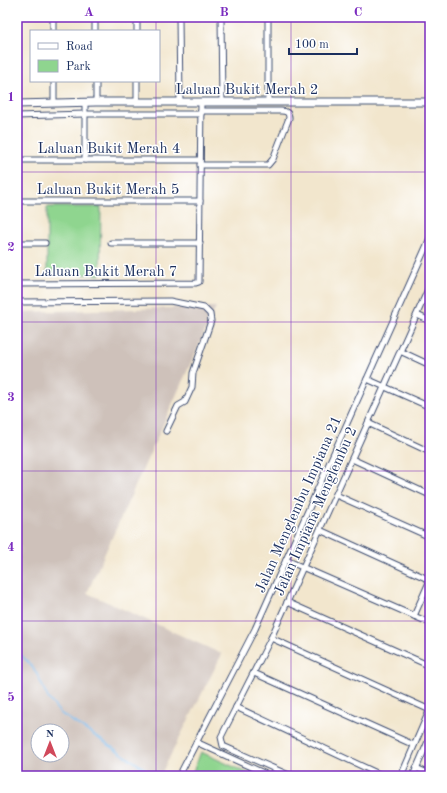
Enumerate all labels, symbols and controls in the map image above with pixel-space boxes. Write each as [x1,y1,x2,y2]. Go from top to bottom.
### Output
text: A [84,6,94,19]
text: B [219,6,229,19]
text: C [354,6,362,19]
legend [30,30,160,82]
scale bar [289,30,357,56]
text: 100 m [295,39,329,51]
text: Road [66,41,93,53]
text: Park [66,61,91,73]
street label: Laluan Bukit Merah 2 [176,83,318,98]
text: 1 [7,91,15,104]
street label: Laluan Bukit Merah 4 [38,142,180,157]
street label: Laluan Bukit Merah 5 [37,183,179,198]
text: 2 [7,241,15,254]
street label: Laluan Bukit Merah 7 [35,265,177,280]
text: 3 [7,391,15,404]
street label: Jalan Menglembu Impiana 21 [254,414,345,595]
street label: Jalan Impiana Menglembu 2 [272,425,360,598]
text: 4 [7,541,15,554]
text: 5 [7,691,15,704]
north arrow [30,723,70,763]
text: N [46,729,55,740]

